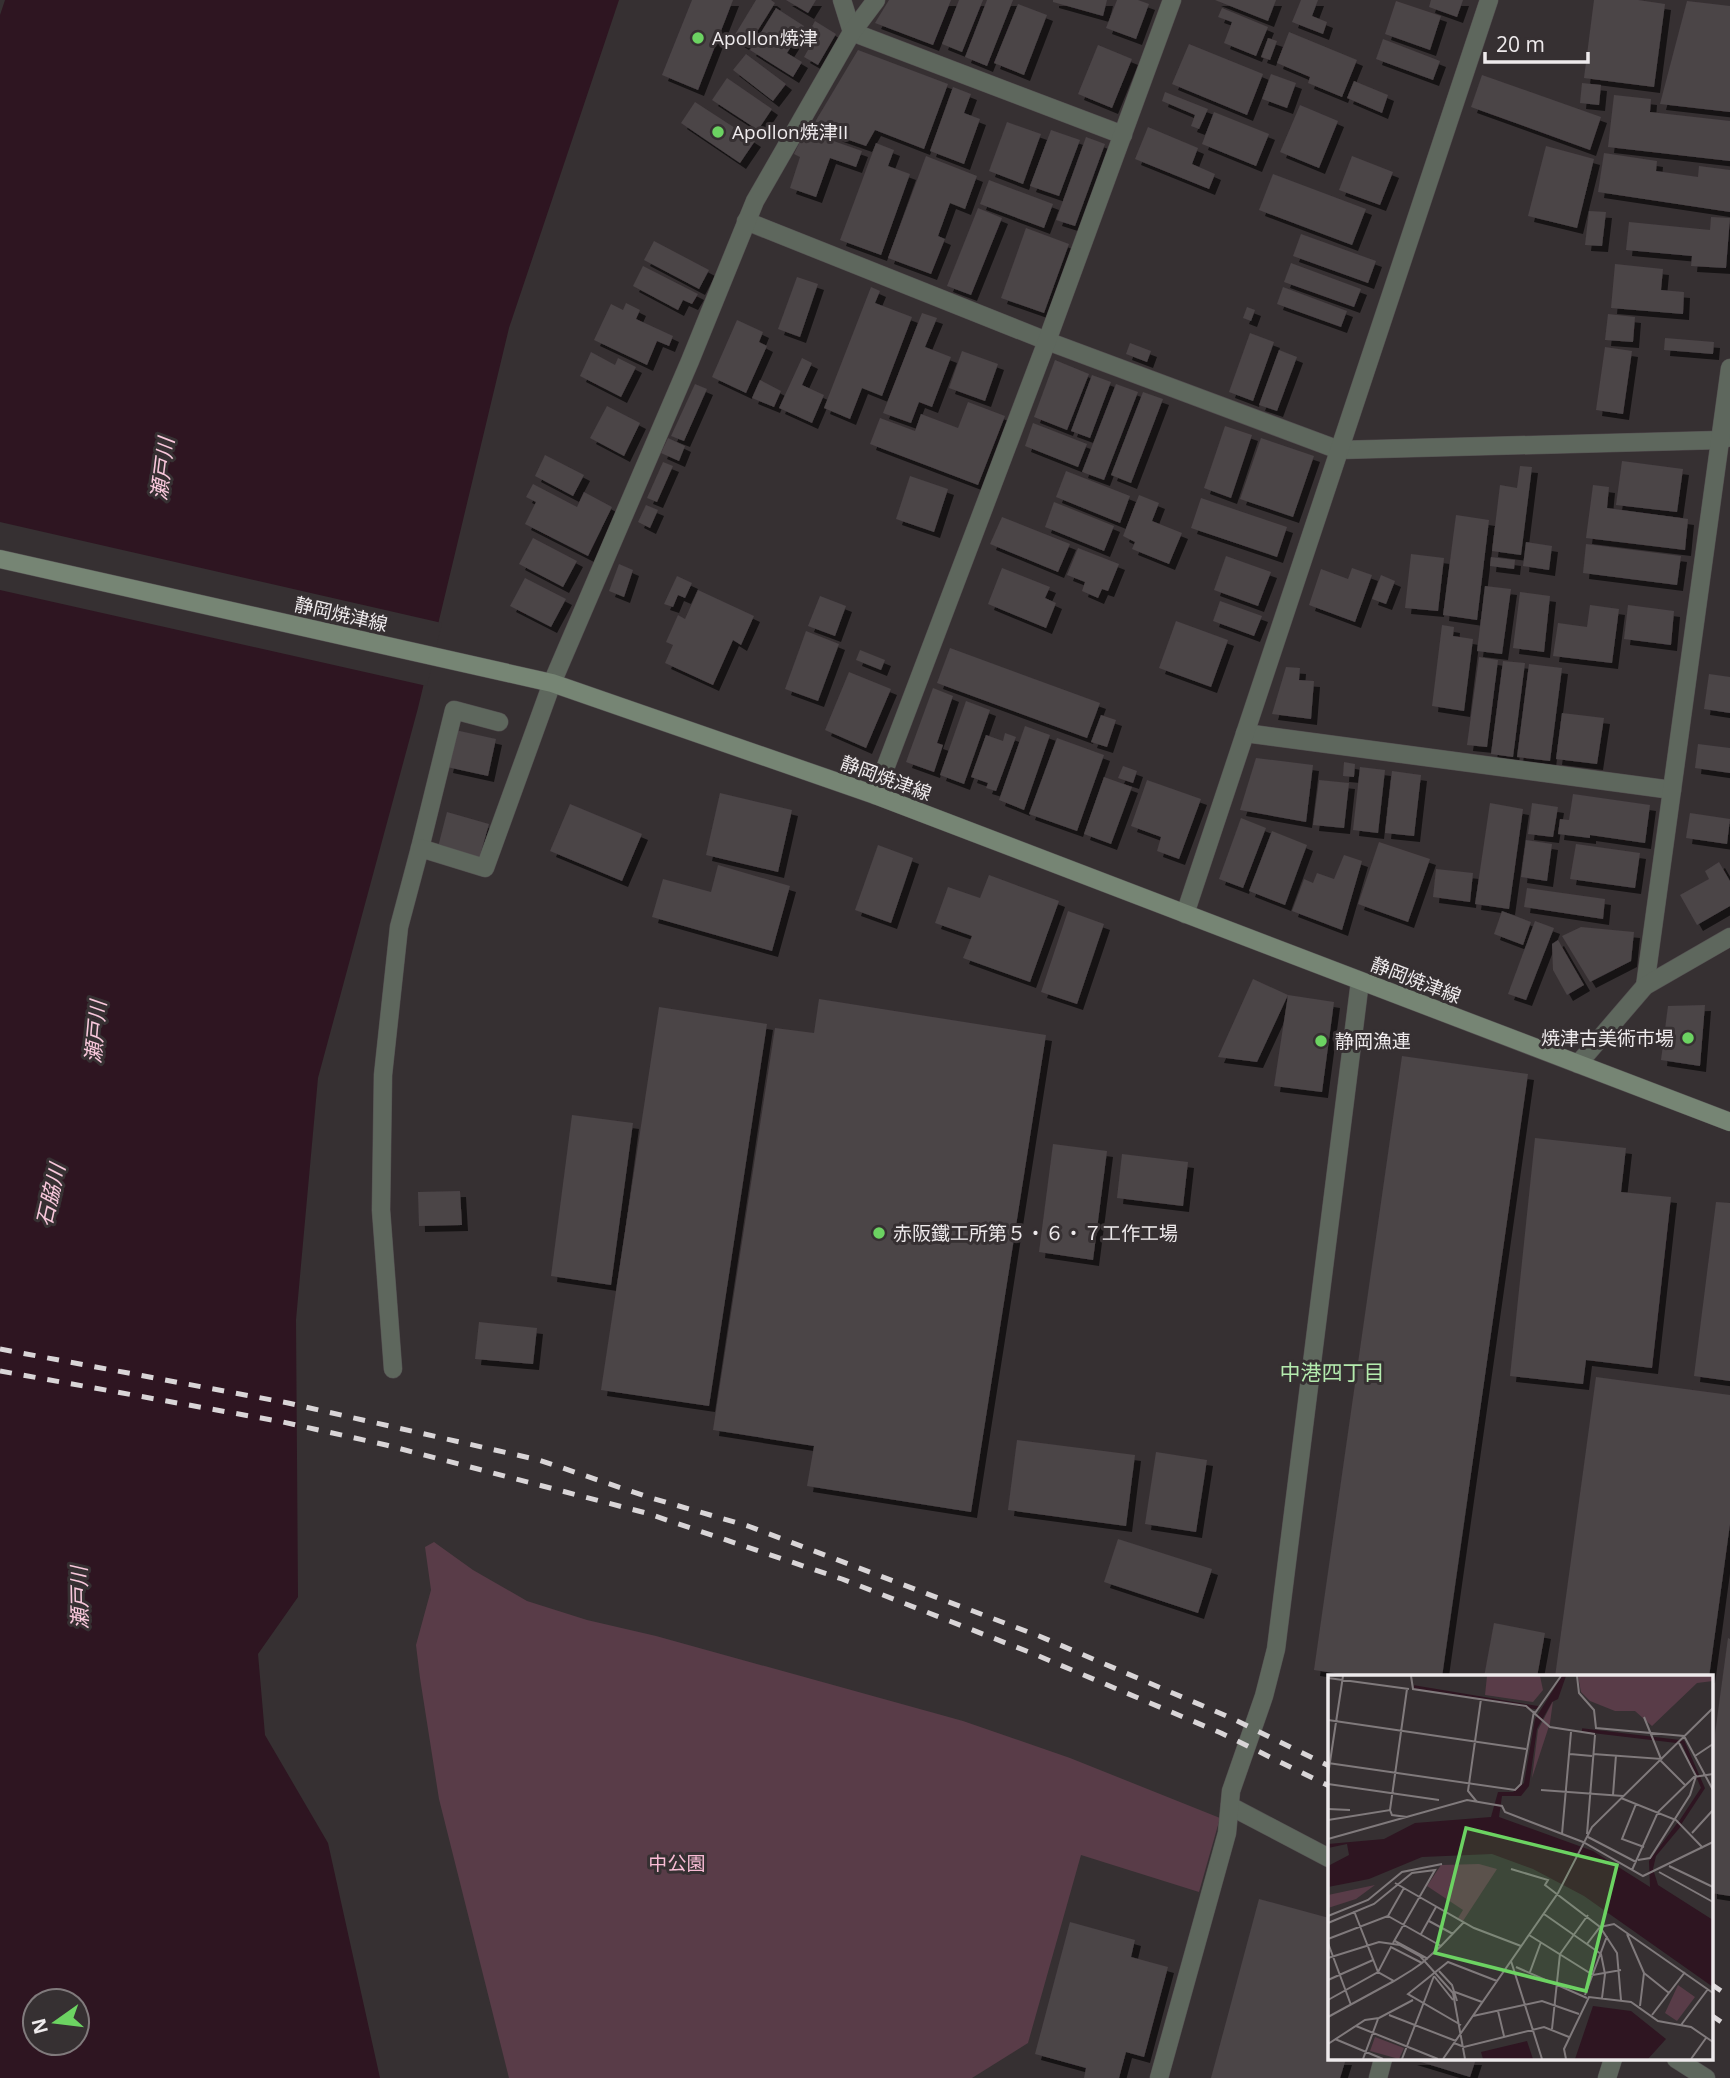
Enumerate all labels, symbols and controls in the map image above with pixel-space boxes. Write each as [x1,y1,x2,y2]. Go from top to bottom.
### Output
scale bar [1485,21,1588,65]
place label: Apollon焼津 [712,25,818,51]
marker: Apollon焼津 [690,30,706,46]
text: 20 m [1496,30,1545,58]
place label: Apollon焼津II [732,119,848,145]
marker: Apollon焼津II [710,124,726,140]
water label: 瀬戸川 [144,434,180,502]
street label: 静岡焼津線 [292,591,390,637]
street label: 静岡焼津線 [837,750,935,806]
street label: 静岡焼津線 [1367,951,1465,1009]
water label: 瀬戸川 [78,997,112,1065]
place label: 焼津古美術市場 [1541,1025,1674,1051]
place label: 静岡漁連 [1335,1028,1411,1054]
marker: 焼津古美術市場 [1680,1030,1696,1046]
marker: 静岡漁連 [1313,1033,1329,1049]
water label: 石脇川 [29,1159,71,1229]
place label: 赤阪鐵工所第５・６・７工作工場 [893,1220,1178,1246]
marker: 赤阪鐵工所第５・６・７工作工場 [871,1225,887,1241]
district label: 中港四丁目 [1280,1358,1385,1386]
water label: 瀬戸川 [64,1564,94,1630]
inset map [1328,1675,1712,2060]
park label: 中公園 [648,1850,706,1876]
north arrow [21,1987,91,2057]
text: N [25,2015,54,2037]

